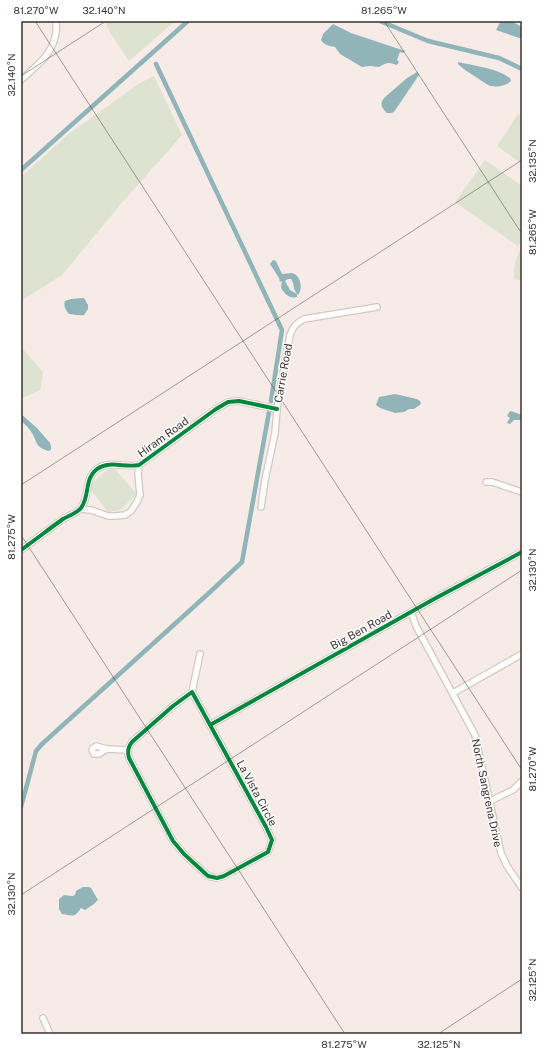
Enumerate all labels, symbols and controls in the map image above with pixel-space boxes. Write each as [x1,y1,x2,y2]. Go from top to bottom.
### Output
text: 81.270°W [13,4,59,16]
text: 32.140°N [82,4,126,16]
text: 81.265°W [361,4,407,16]
text: 32.140°N [5,53,17,97]
text: 32.135°N [526,139,538,183]
text: 81.265°W [526,209,538,255]
street label: Carrie Road [272,343,294,403]
street label: Hiram Road [135,415,191,459]
text: 81.275°W [5,514,17,560]
text: 32.130°N [526,548,538,592]
street label: Big Ben Road [328,608,394,652]
street label: North Sangrena Drive [470,738,504,848]
text: 81.270°W [526,746,538,792]
street label: La Vista Circle [235,758,279,828]
text: 32.130°N [5,872,17,916]
text: 32.125°N [526,958,538,1002]
text: 81.275°W [321,1038,367,1050]
text: 32.125°N [417,1038,461,1050]

